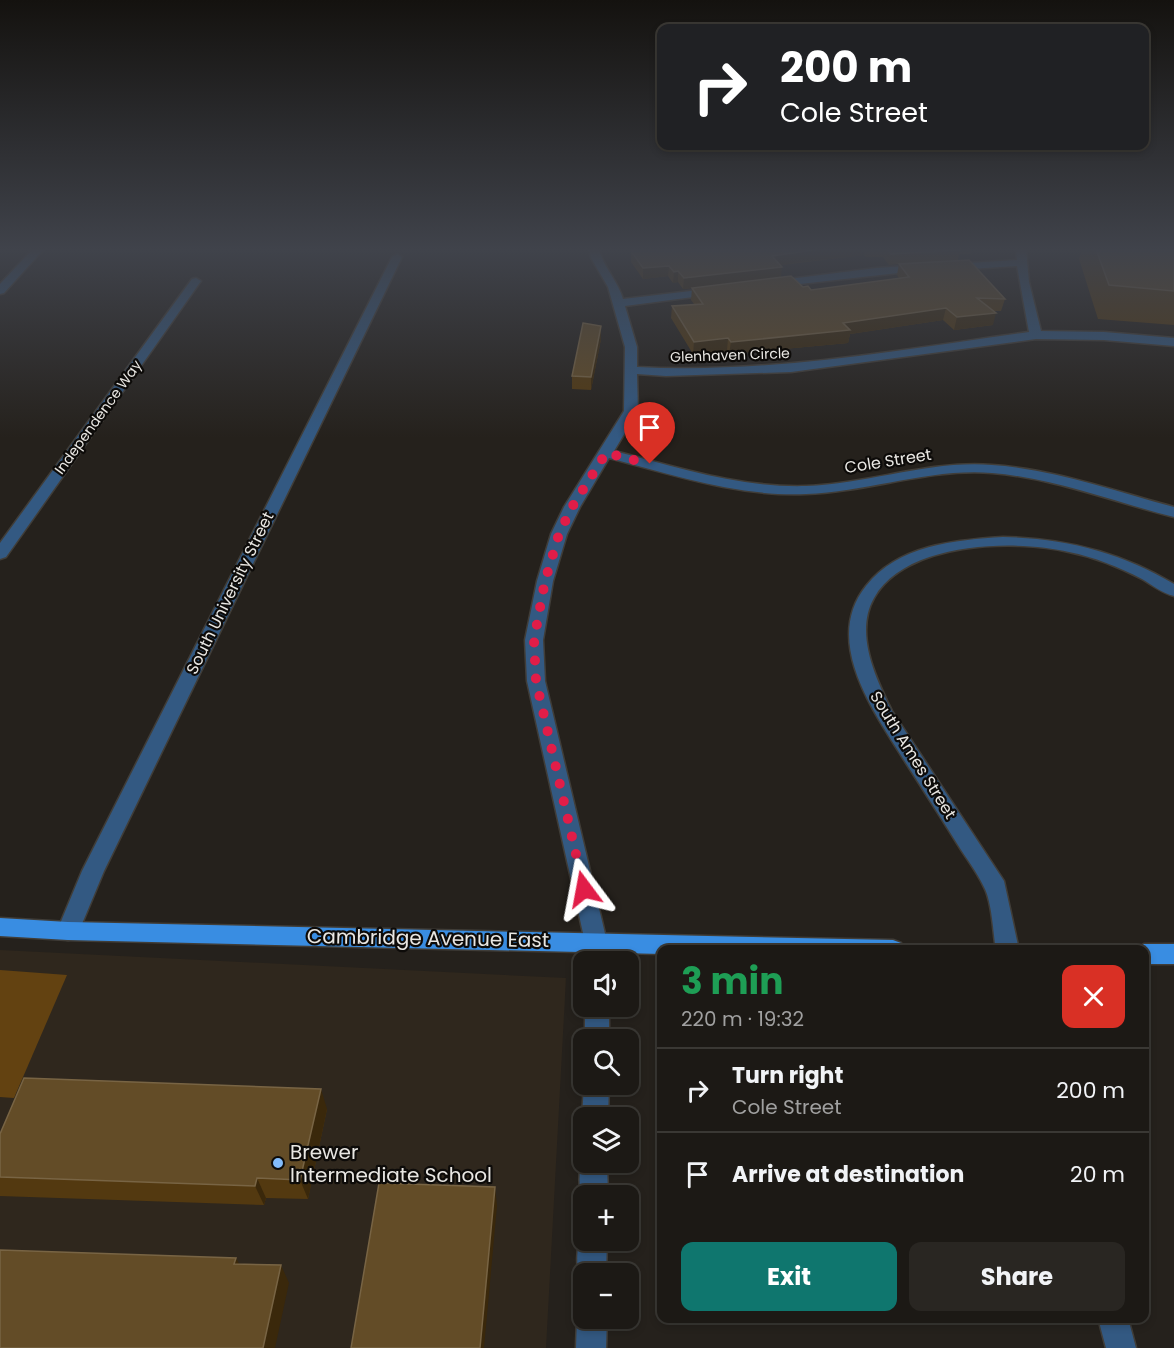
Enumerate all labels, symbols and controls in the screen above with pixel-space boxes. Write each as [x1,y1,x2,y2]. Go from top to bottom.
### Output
text: 200 m [780,38,912,97]
icon: right [681,48,759,126]
text: Cole Street [780,94,928,131]
street label: Glenhaven Circle [670,343,790,367]
street label: Independence Way [50,356,146,478]
pin [624,402,675,464]
icon: arrive [633,411,666,444]
street label: Cole Street [843,443,933,479]
street label: South University Street [181,508,279,678]
street label: South Ames Street [864,687,962,824]
position arrow [552,857,616,921]
street label: Cambridge Avenue East [307,922,549,954]
map controls [573,951,639,1329]
button: sound [573,951,639,1017]
text: 3 min [681,956,783,1007]
button: close [1062,965,1125,1028]
text: 220 m · 19:32 [681,1005,804,1033]
button: search [573,1029,639,1095]
text: Turn right [732,1060,843,1091]
icon: right [681,1074,714,1107]
text: 200 m [1056,1075,1125,1106]
text: Cole Street [732,1093,841,1121]
button: layers [573,1107,639,1173]
place label: Brewer Intermediate School [290,1138,492,1189]
marker: Brewer Intermediate School [271,1156,285,1170]
icon: arrive [681,1158,714,1191]
text: Arrive at destination [732,1159,964,1190]
text: 20 m [1070,1159,1125,1190]
button: + [573,1185,639,1251]
button: Exit [681,1242,897,1311]
button: Share [909,1242,1125,1311]
button: − [573,1263,639,1329]

